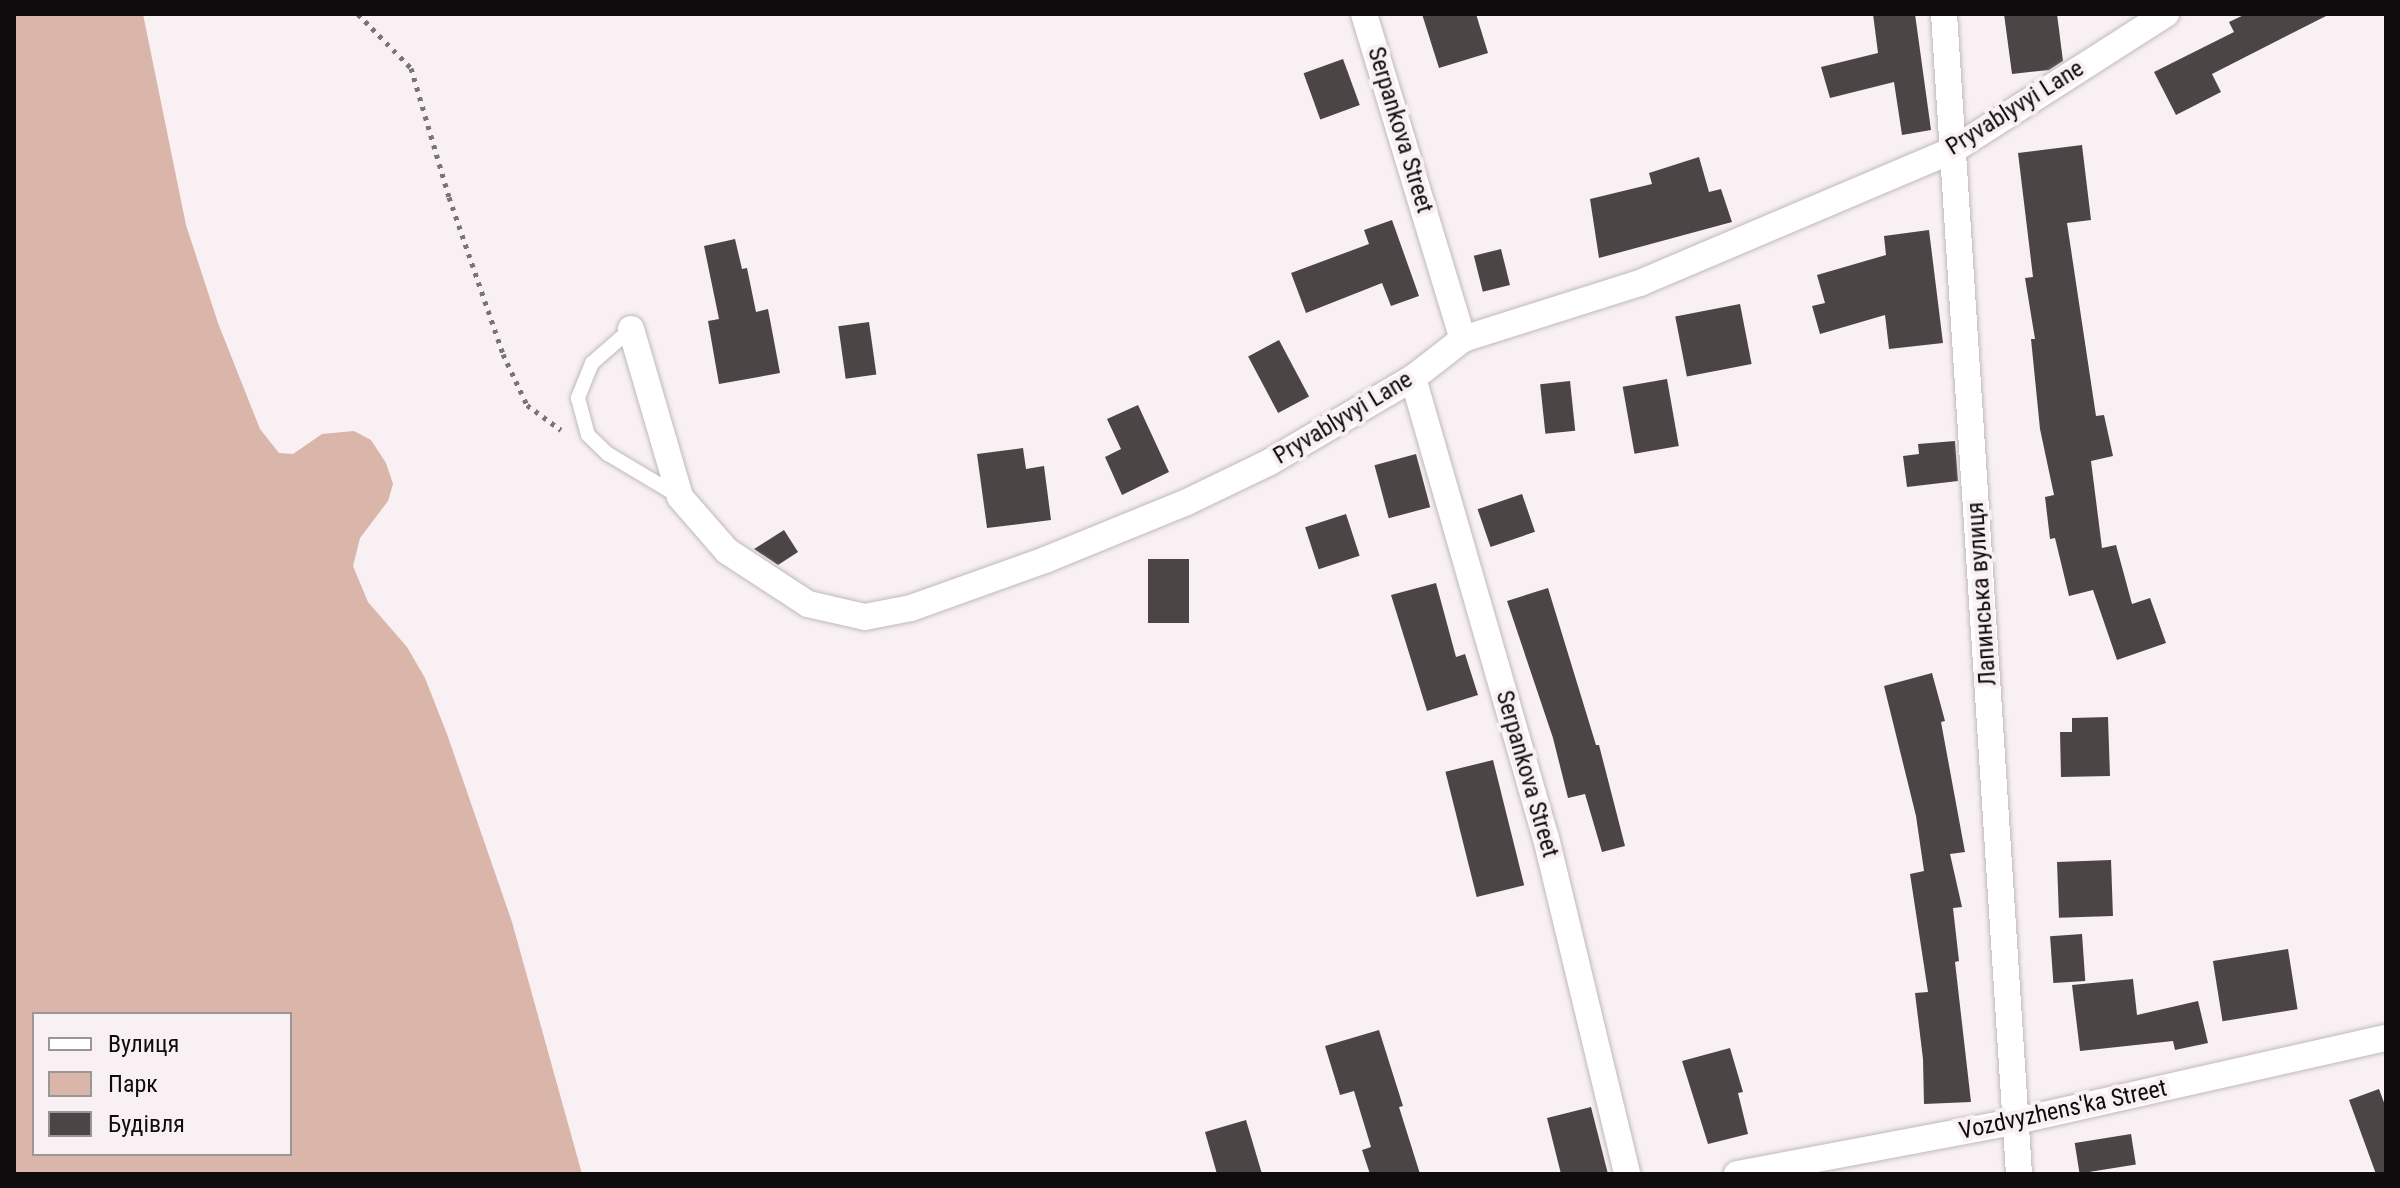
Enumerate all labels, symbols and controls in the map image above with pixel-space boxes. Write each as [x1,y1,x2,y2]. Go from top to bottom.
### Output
street label: Serpankova Street [1361,44,1439,216]
street label: Pryvablyvyi Lane [1941,54,2089,162]
street label: Pryvablyvyi Lane [1268,365,1418,471]
street label: Лапинська вулиця [1961,501,2003,687]
street label: Serpankova Street [1489,687,1565,861]
legend [32,1012,292,1156]
text: Вулиця [108,1030,179,1058]
text: Парк [108,1070,158,1098]
street label: Vozdvyzhens'ka Street [1957,1074,2169,1146]
text: Будівля [108,1110,185,1138]

